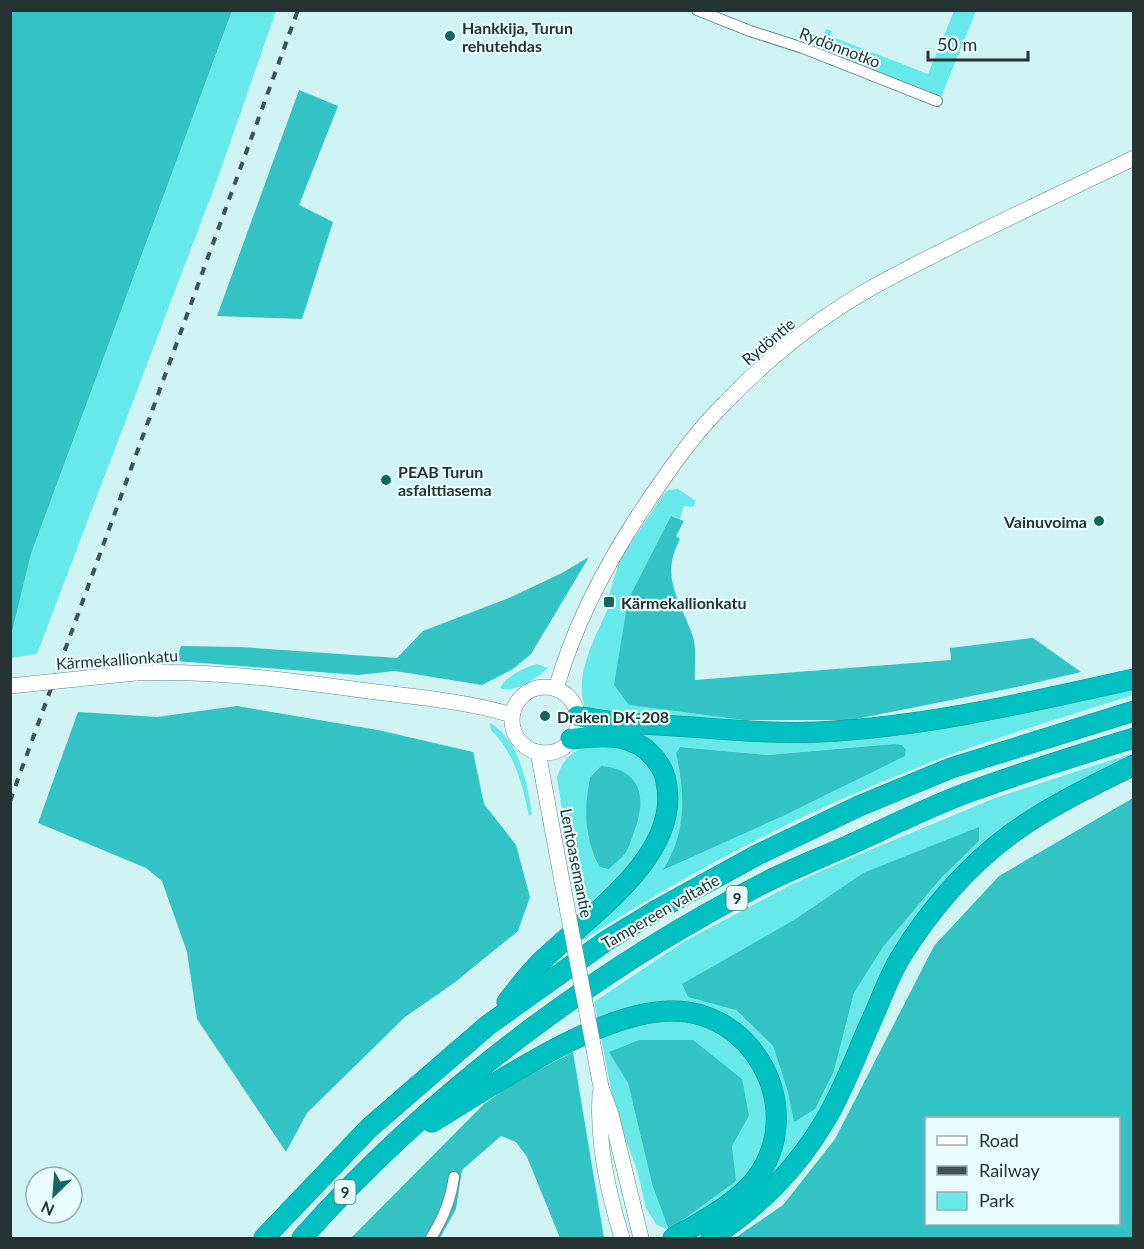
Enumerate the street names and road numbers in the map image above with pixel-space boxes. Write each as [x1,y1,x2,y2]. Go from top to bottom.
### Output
street label: Rydönnotko [797,23,883,71]
street label: Rydöntie [738,313,798,369]
street label: Kärmekallionkatu [55,645,179,673]
street label: Lentoasemantie [557,807,597,919]
street label: Tampereen valtatie [598,870,722,952]
road number: 9 [726,886,748,910]
road number: 9 [334,1180,356,1204]

